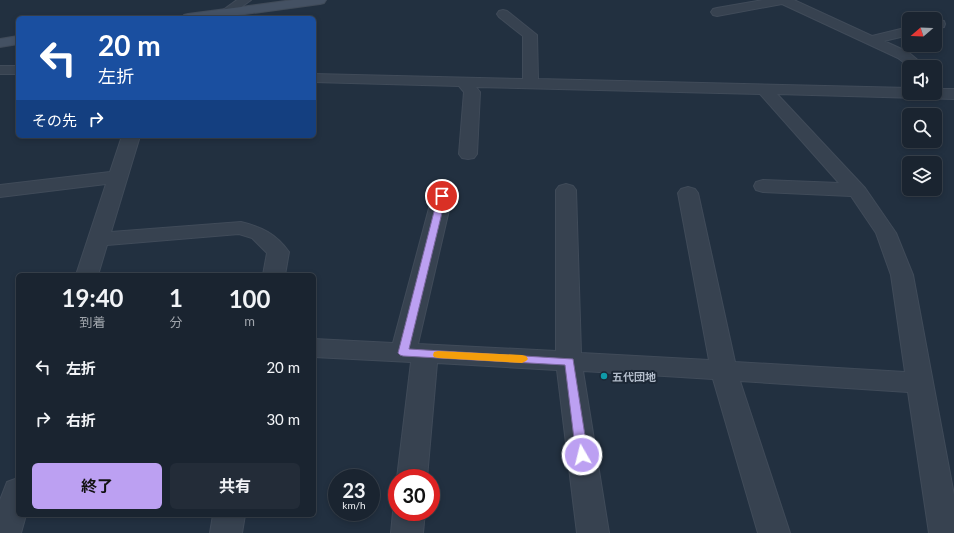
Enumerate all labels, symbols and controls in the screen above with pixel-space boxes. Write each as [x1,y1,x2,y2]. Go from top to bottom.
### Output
north arrow [902,12,942,52]
map controls [902,12,942,196]
text: 20 m [98,28,161,62]
icon: left [32,32,84,84]
button: sound [902,60,942,100]
text: 左折 [98,65,134,87]
icon: right [85,108,107,130]
button: search [902,108,942,148]
text: その先 [32,111,77,129]
button: layers [902,156,942,196]
pin [425,179,459,213]
icon: arrive [431,185,453,207]
text: 19:40 [62,283,123,312]
text: 1 [169,283,183,312]
text: 100 [229,284,270,313]
text: m [244,313,255,329]
text: 到着 [80,314,106,330]
text: 分 [170,314,183,330]
icon: left [32,356,54,378]
text: 20 m [266,358,300,376]
text: 左折 [66,359,96,377]
place label: 五代団地 [612,370,656,383]
marker: 五代団地 [599,371,609,381]
icon: right [32,408,54,430]
text: 30 m [266,410,300,428]
text: 右折 [66,411,96,429]
position arrow [561,434,603,476]
button: 終了 [32,463,162,509]
button: 共有 [170,463,300,509]
speed limit sign: 30 [388,469,440,521]
text: 23 [342,478,366,502]
text: km/h [342,499,366,511]

